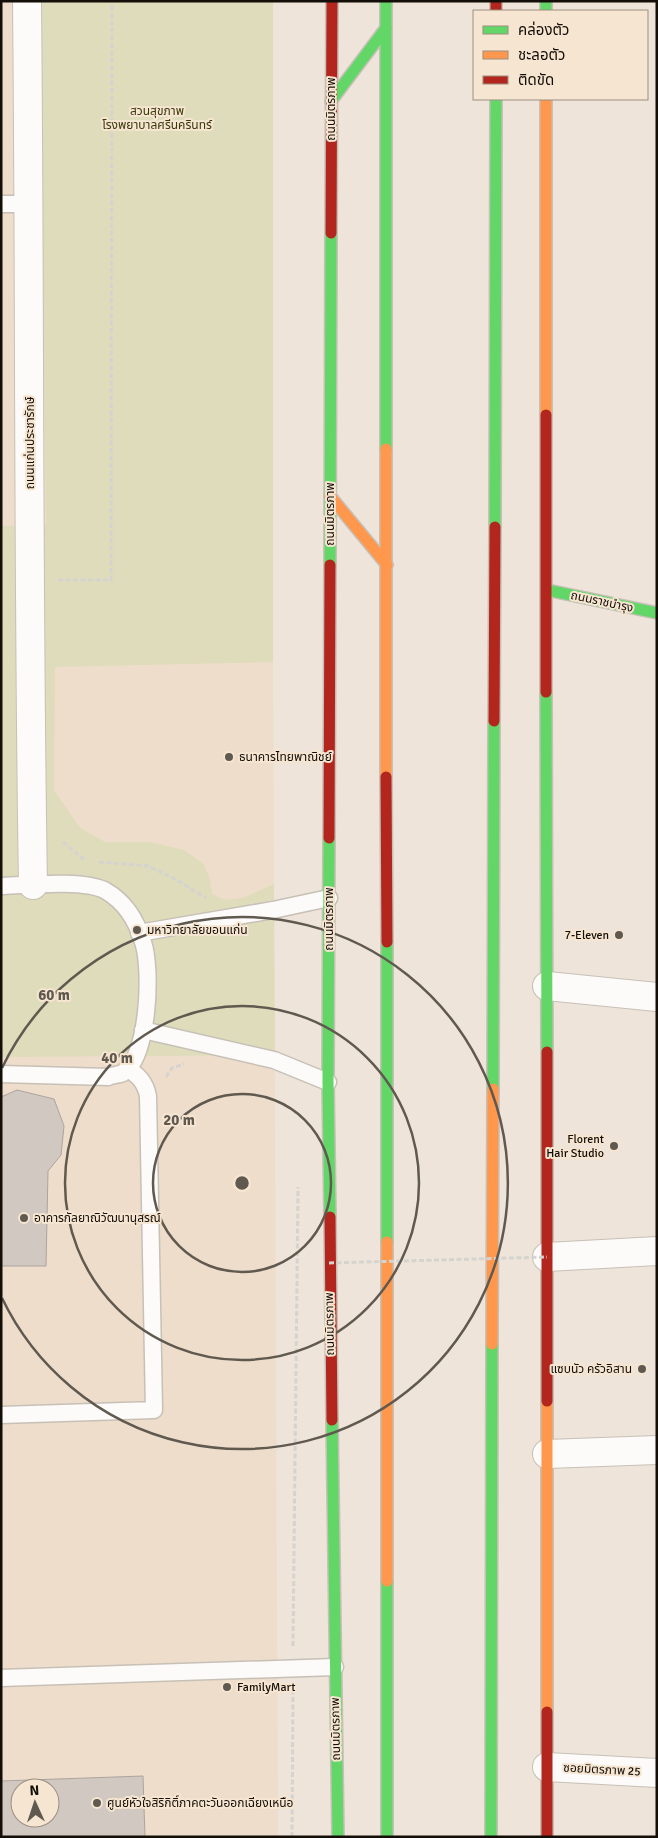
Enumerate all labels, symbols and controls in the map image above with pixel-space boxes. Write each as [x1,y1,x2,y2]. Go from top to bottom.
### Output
legend [473,10,648,100]
text: คล่องตัว [518,21,569,39]
text: ชะลอตัว [518,46,565,64]
text: ติดขัด [518,71,554,89]
street label: ถนนมิตรภาพ [324,77,339,141]
park label: สวนสุขภาพ โรงพยาบาลศรีนครินทร์ [102,104,212,133]
street label: ถนนแก่นประชารักษ์ [23,396,38,489]
street label: ถนนมิตรภาพ [323,482,338,546]
street label: ถนนราชบำรุง [569,588,635,616]
place label: ธนาคารไทยพาณิชย์ [239,750,332,765]
marker: ธนาคารไทยพาณิชย์ [223,751,235,763]
street label: ถนนมิตรภาพ [322,887,337,951]
place label: มหาวิทยาลัยขอนแก่น [147,923,248,938]
marker: มหาวิทยาลัยขอนแก่น [131,924,143,936]
place label: 7-Eleven [564,928,609,943]
marker: 7-Eleven [613,929,625,941]
text: 60 m [38,986,70,1004]
text: 40 m [101,1049,133,1067]
text: 20 m [163,1111,195,1129]
place label: Florent Hair Studio [546,1132,604,1161]
marker: Florent Hair Studio [608,1140,620,1152]
centre of rings [233,1174,251,1192]
place label: อาคารกัลยาณิวัฒนานุสรณ์ [34,1211,161,1226]
marker: อาคารกัลยาณิวัฒนานุสรณ์ [18,1212,30,1224]
street label: ถนนมิตรภาพ [322,1292,338,1356]
place label: แซบนัว ครัวอิสาน [550,1362,632,1377]
marker: แซบนัว ครัวอิสาน [636,1363,648,1375]
place label: FamilyMart [237,1680,295,1695]
marker: FamilyMart [221,1681,233,1693]
street label: ถนนมิตรภาพ [328,1697,344,1761]
street label: ซอยมิตรภาพ 25 [563,1760,641,1780]
north arrow [10,1778,60,1828]
text: N [29,1782,40,1799]
place label: ศูนย์หัวใจสิริกิติ์ภาคตะวันออกเฉียงเหนือ [107,1795,294,1811]
marker: ศูนย์หัวใจสิริกิติ์ภาคตะวันออกเฉียงเหนือ [91,1797,103,1809]

